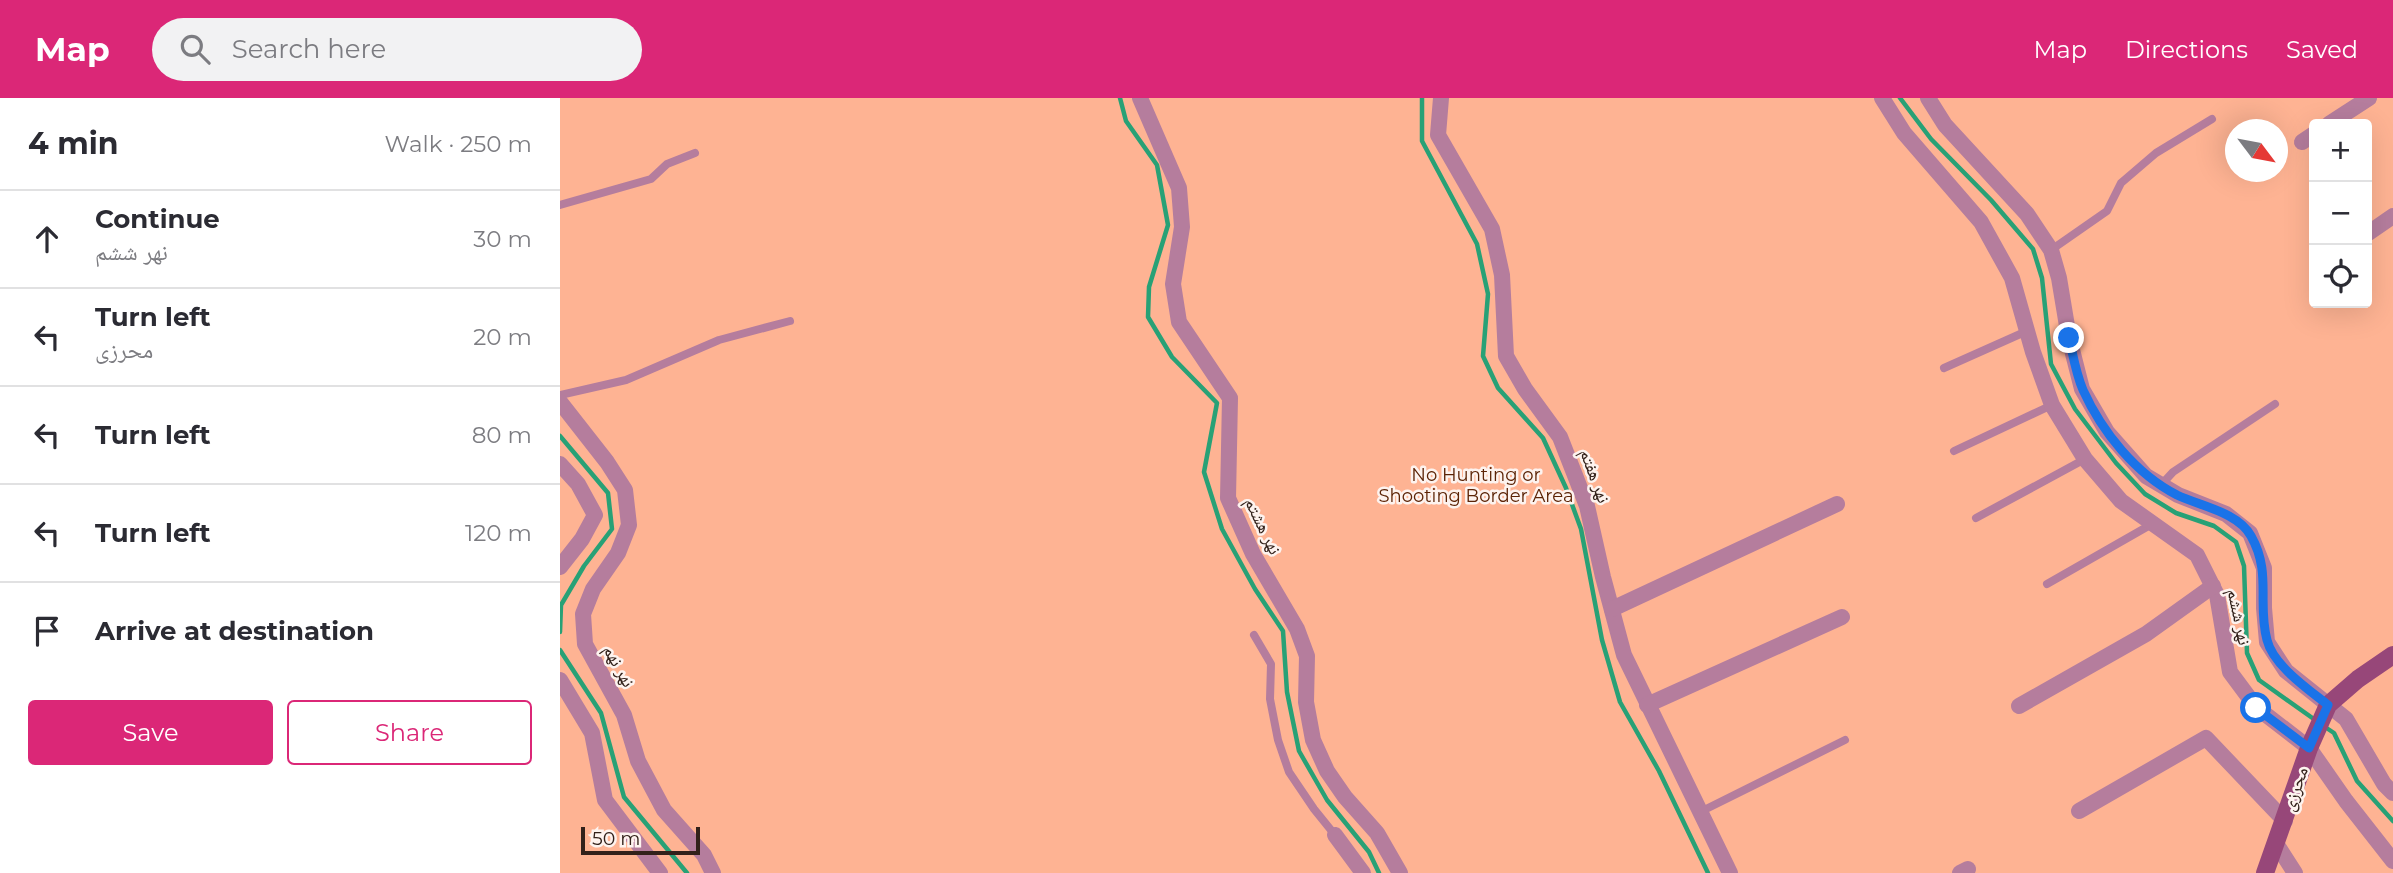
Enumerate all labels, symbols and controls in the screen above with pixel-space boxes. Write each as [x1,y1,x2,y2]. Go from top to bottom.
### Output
search box [152,18,642,81]
text: Map [35,29,110,69]
icon: search [176,30,214,68]
text: Search here [232,33,386,65]
text: Map [2034,35,2087,64]
text: Directions [2125,35,2248,64]
text: Saved [2286,35,2358,64]
north arrow [2225,119,2288,182]
map controls [2309,119,2372,308]
button: + [2309,119,2372,182]
text: 4 min [28,125,118,162]
text: Walk · 250 m [385,130,532,158]
button: − [2309,182,2372,245]
text: Continue [95,203,220,235]
icon: ahead [28,220,66,258]
text: 30 m [473,225,532,253]
text: نهر ششم [95,238,168,266]
button: locate [2309,245,2372,308]
text: Turn left [95,301,211,333]
icon: left [28,318,66,356]
route end [2053,322,2084,353]
text: 20 m [473,323,532,351]
text: محرزی [95,336,153,364]
icon: left [28,416,66,454]
text: Turn left [95,419,211,451]
text: 80 m [472,421,532,449]
street label: نهر هفتم [1574,446,1615,506]
park label: No Hunting or Shooting Border Area [1378,464,1574,507]
street label: نهر هشتم [1239,494,1286,559]
icon: left [28,514,66,552]
text: Turn left [95,517,211,549]
text: 120 m [465,519,532,547]
street label: نهر ششم [2221,587,2256,647]
icon: arrive [28,612,66,650]
text: Arrive at destination [95,615,374,647]
street label: نهر نهم [598,641,640,692]
route start [2240,692,2271,723]
button: Save [28,700,273,765]
button: Share [287,700,532,765]
street label: محرزی [2277,764,2313,814]
scale bar [581,824,700,856]
text: 50 m [592,827,640,850]

